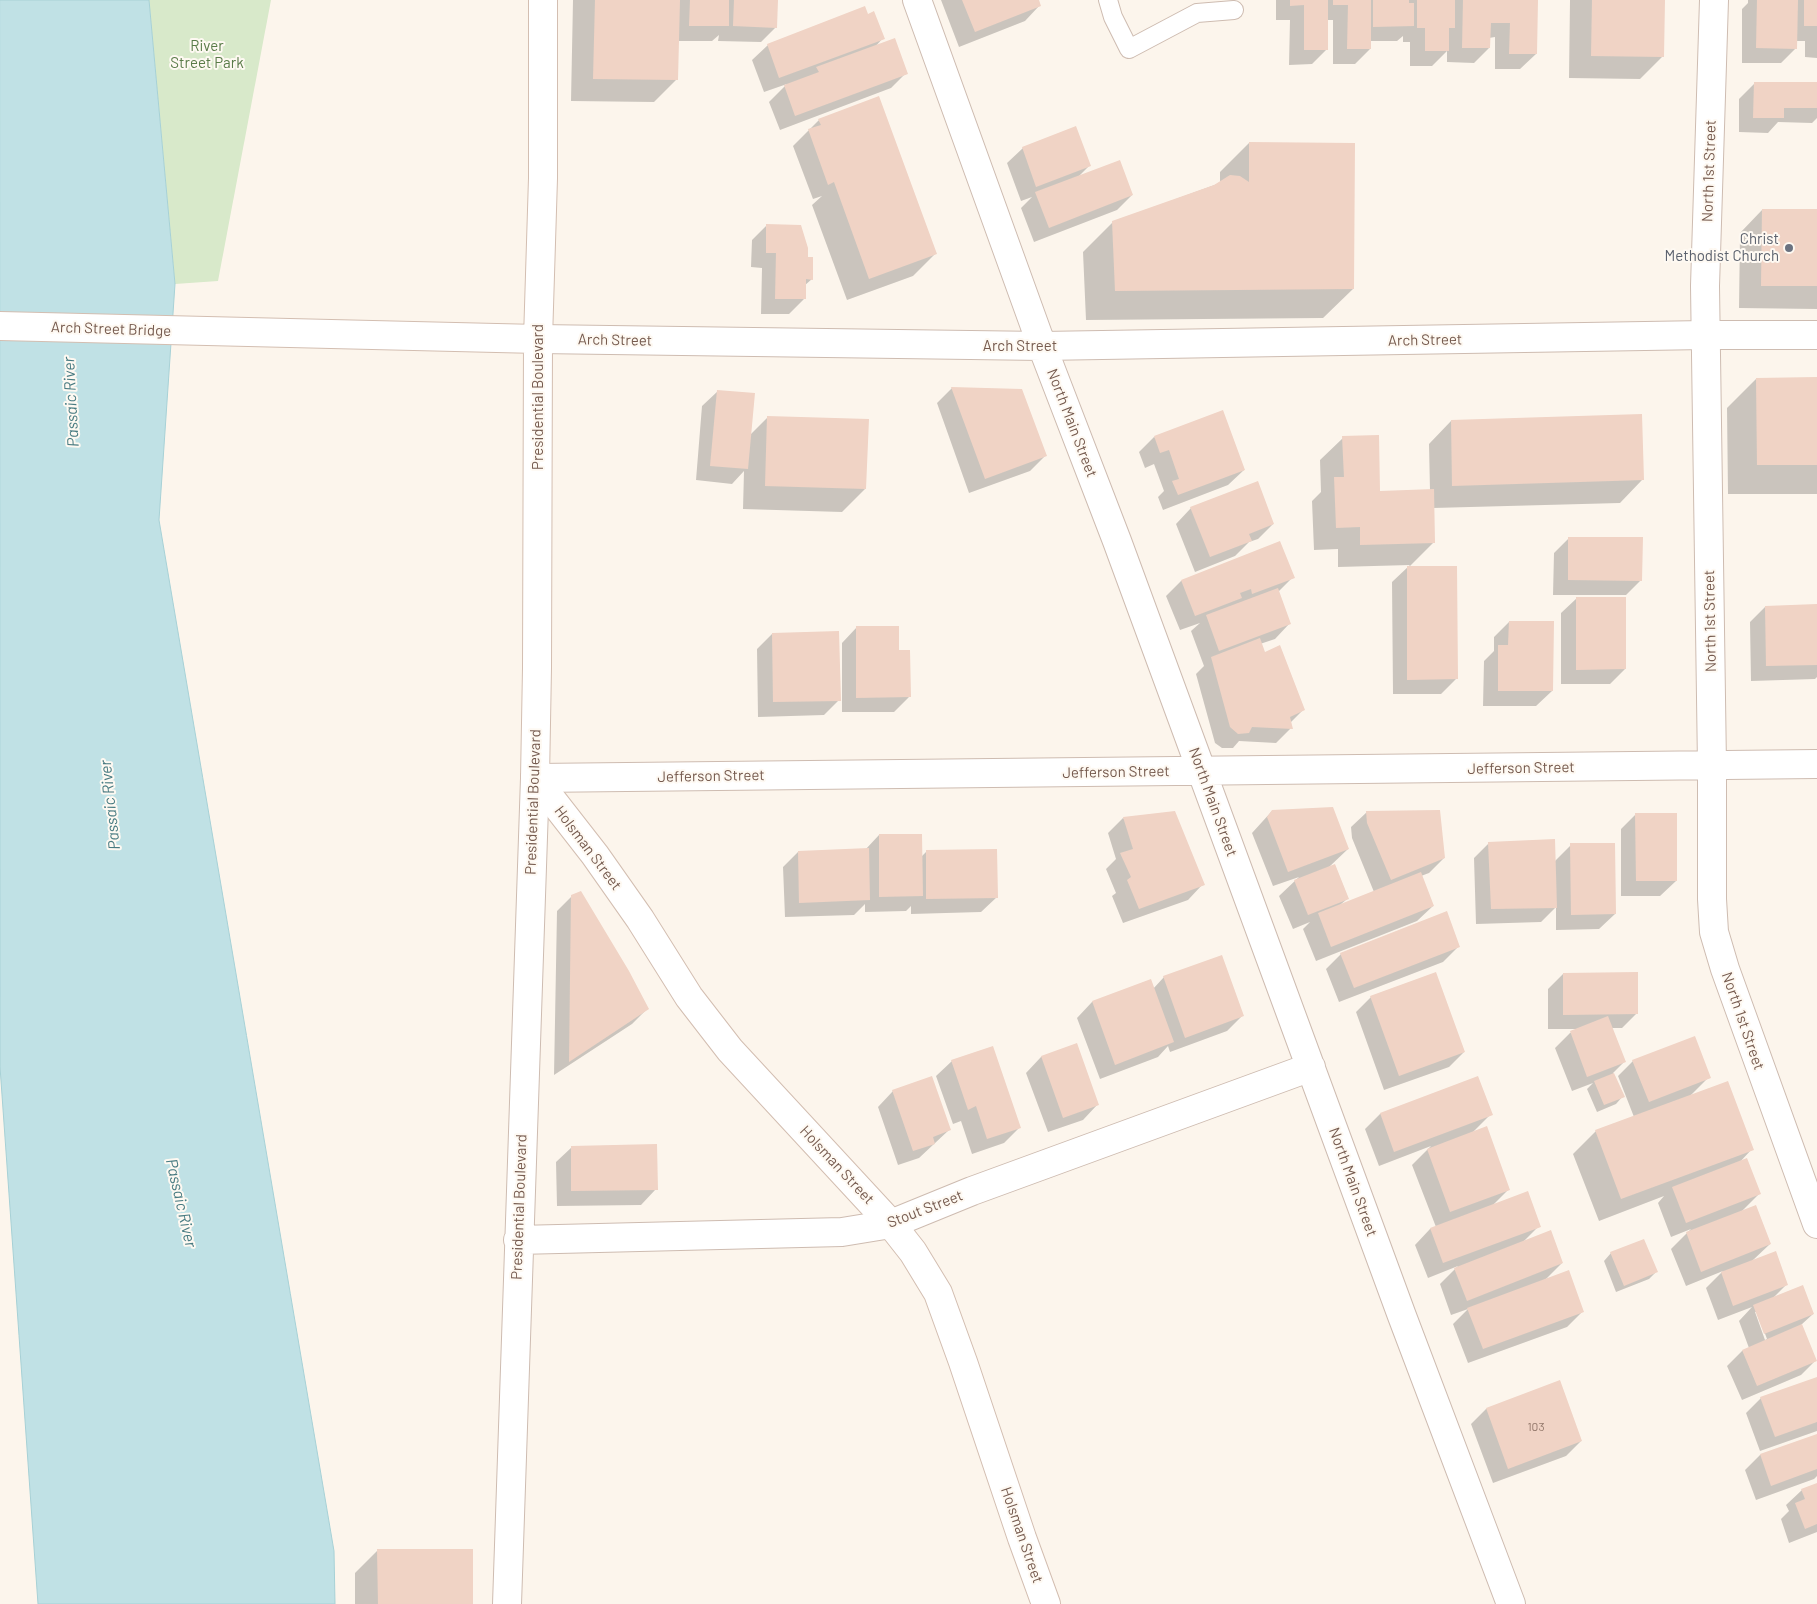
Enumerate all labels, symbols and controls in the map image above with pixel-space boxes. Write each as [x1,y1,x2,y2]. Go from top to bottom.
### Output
park label: River Street Park [170,37,244,72]
street label: North 1st Street [1698,120,1720,222]
place label: Christ Methodist Church [1665,230,1779,265]
marker: Christ Methodist Church [1783,242,1795,254]
street label: Arch Street Bridge [51,318,171,340]
street label: Presidential Boulevard [529,324,547,470]
street label: Arch Street [578,330,652,350]
street label: Arch Street [1388,330,1462,350]
street label: Arch Street [983,337,1057,355]
water label: Passaic River [59,356,83,448]
street label: North Main Street [1043,366,1101,480]
street label: North 1st Street [1700,570,1720,672]
street label: Presidential Boulevard [521,729,545,875]
street label: North Main Street [1185,745,1241,859]
street label: Jefferson Street [1467,758,1575,778]
water label: Passaic River [96,759,124,851]
street label: Jefferson Street [1062,762,1170,782]
street label: Jefferson Street [657,766,765,786]
street label: Holsman Street [550,802,626,894]
street label: North 1st Street [1718,970,1768,1072]
street label: Holsman Street [796,1122,878,1208]
street label: North Main Street [1325,1125,1381,1239]
street label: Presidential Boulevard [507,1134,531,1280]
water label: Passaic River [161,1157,201,1249]
street label: Stout Street [885,1186,965,1232]
house number: 103 [1527,1420,1545,1434]
street label: Holsman Street [997,1484,1047,1586]

